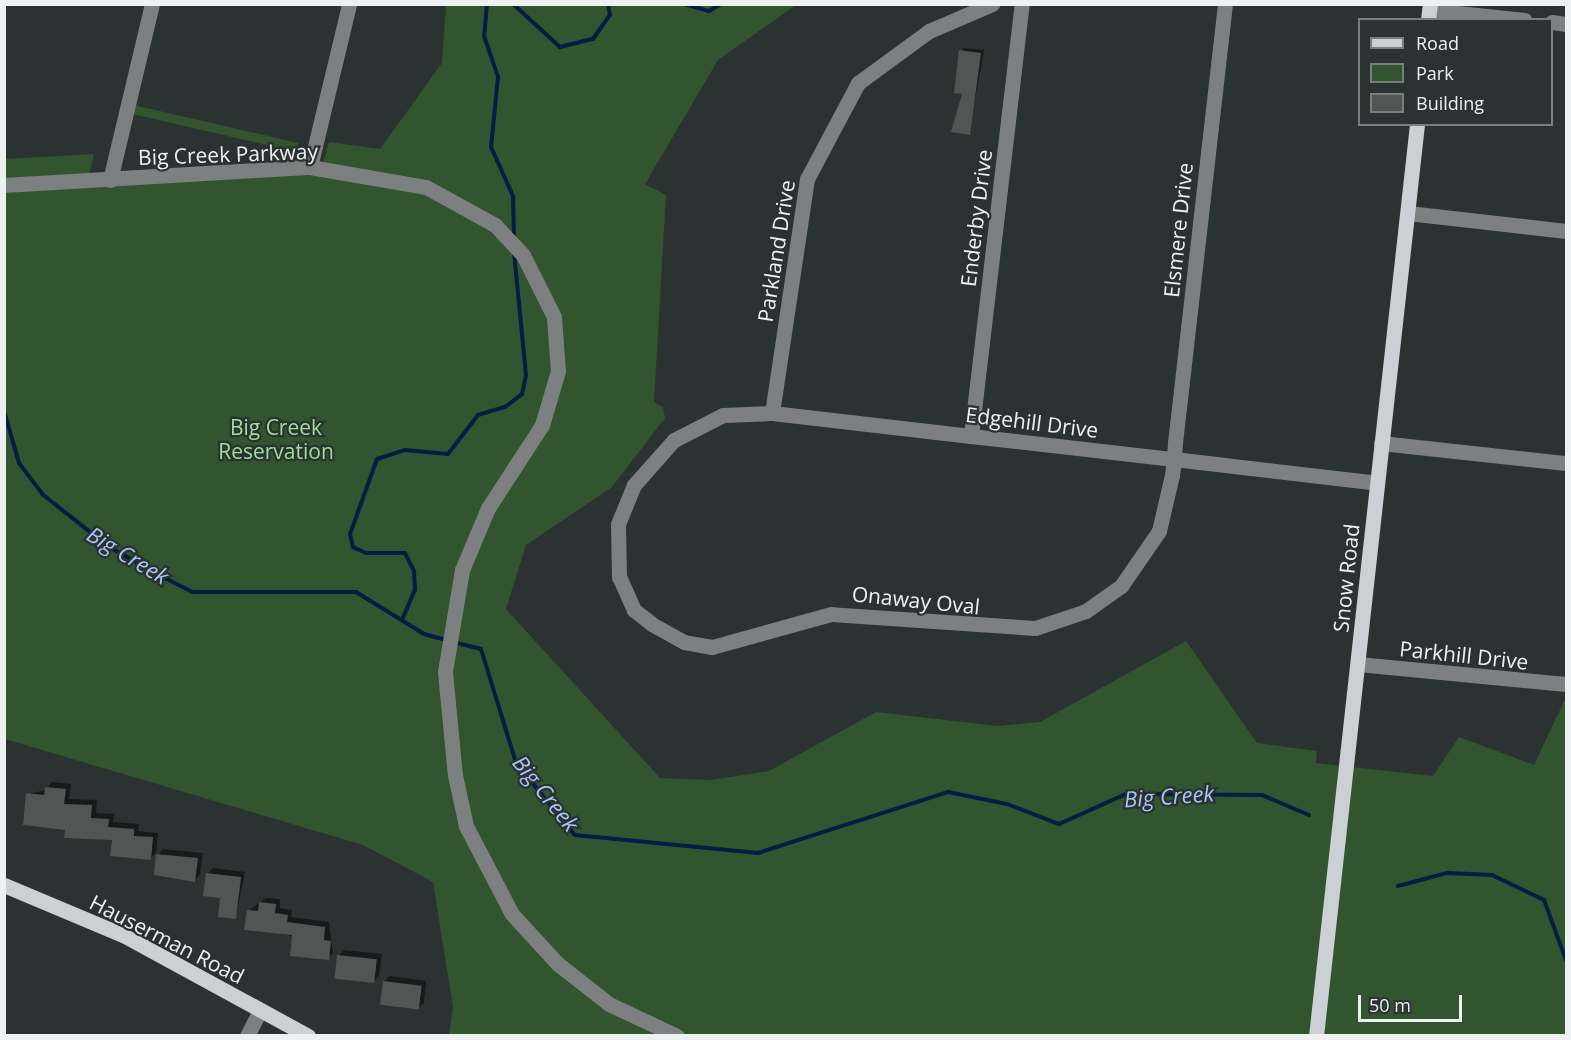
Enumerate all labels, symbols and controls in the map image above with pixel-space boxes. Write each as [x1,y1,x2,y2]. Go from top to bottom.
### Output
legend [1358,18,1553,126]
text: Road [1416,31,1459,55]
text: Park [1416,61,1454,85]
text: Building [1416,91,1484,115]
street label: Big Creek Parkway [138,138,318,170]
street label: Enderby Drive [955,148,997,288]
street label: Elsmere Drive [1158,161,1198,299]
street label: Parkland Drive [752,178,800,324]
street label: Edgehill Drive [964,401,1100,443]
park label: Big Creek Reservation [218,414,334,464]
water label: Big Creek [83,520,173,590]
street label: Snow Road [1328,523,1364,633]
street label: Onaway Oval [851,581,981,619]
street label: Parkhill Drive [1398,636,1530,674]
water label: Big Creek [507,750,585,836]
water label: Big Creek [1123,780,1215,812]
street label: Hauserman Road [86,889,248,989]
scale bar [1361,983,1464,1021]
text: 50 m [1369,993,1411,1017]

